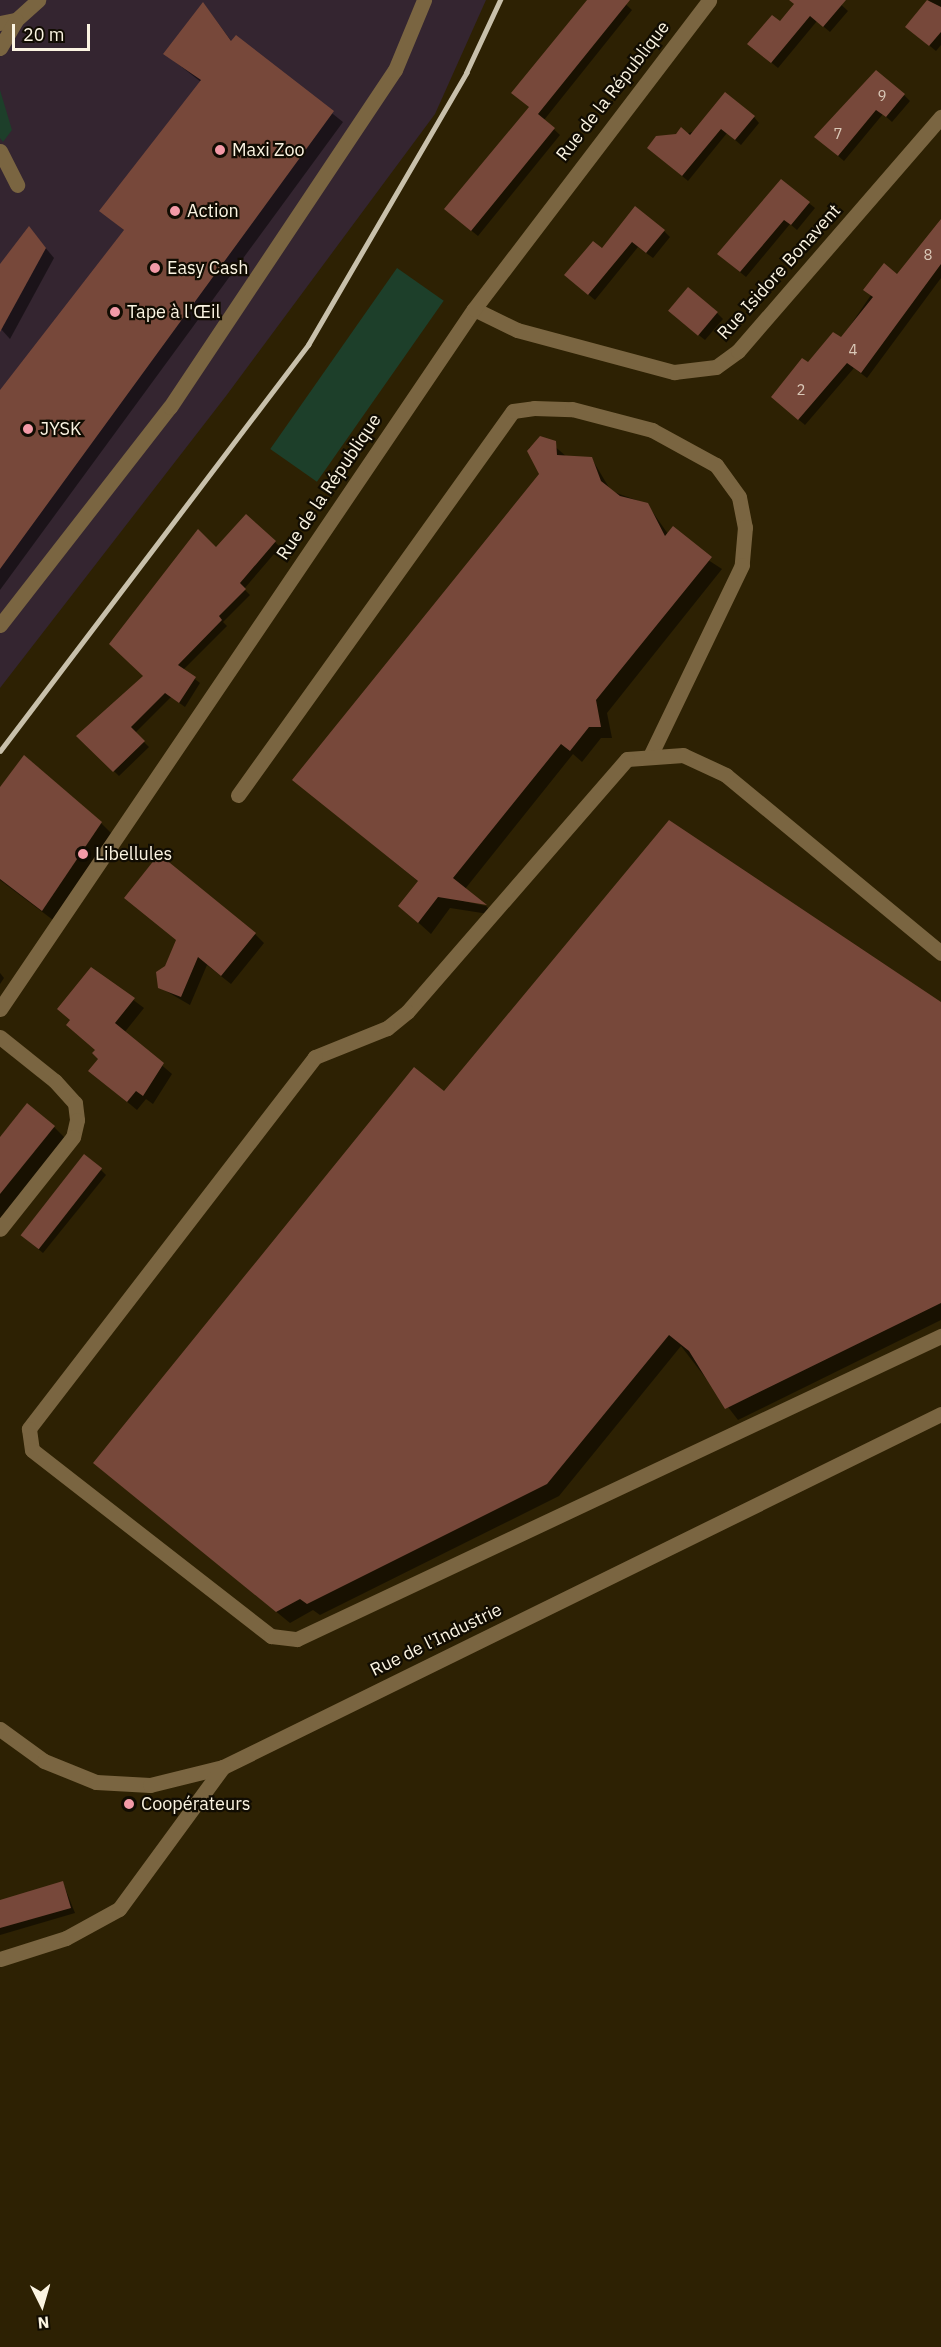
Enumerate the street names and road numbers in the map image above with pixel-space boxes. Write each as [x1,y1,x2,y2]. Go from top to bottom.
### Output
street label: Rue de la République [552,17,674,165]
street label: Rue Isidore Bonavent [713,200,845,344]
street label: Rue de la République [272,410,386,564]
street label: Rue de l'Industrie [367,1599,505,1681]

